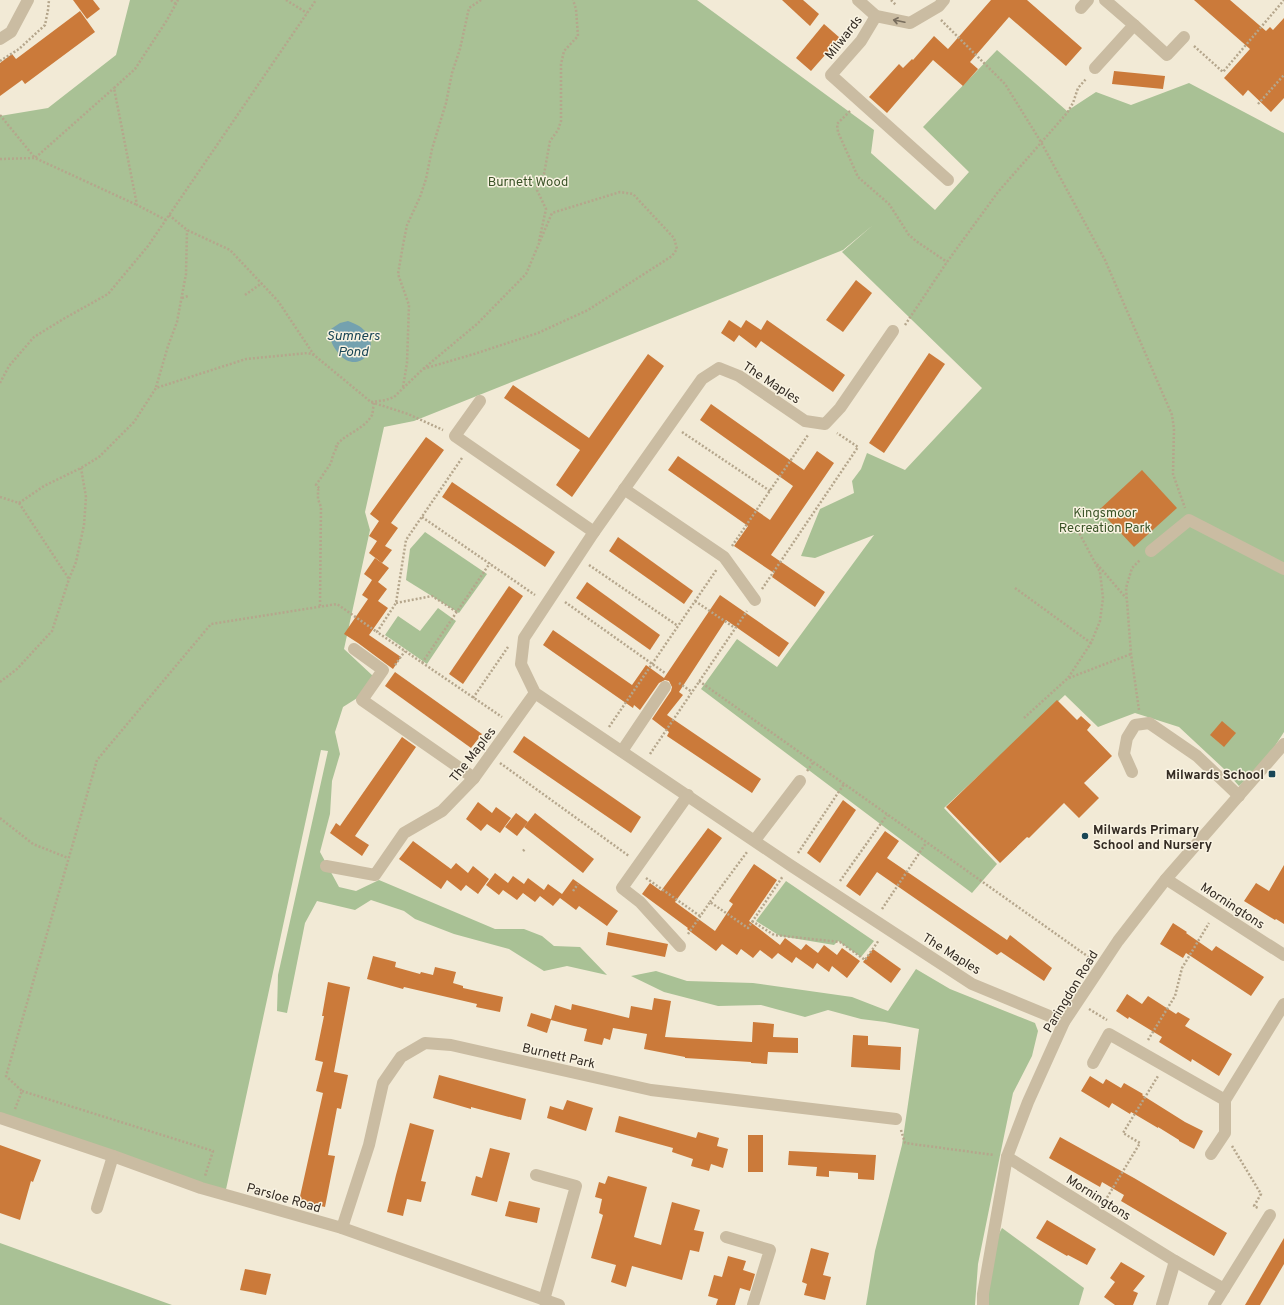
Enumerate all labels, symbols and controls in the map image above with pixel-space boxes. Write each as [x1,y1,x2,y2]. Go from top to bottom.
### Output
street label: Milwards [822,13,867,63]
one-way arrow [893,17,906,25]
park label: Burnett Wood [488,175,568,191]
water label: Sumners Pond [326,328,381,361]
street label: The Maples [739,359,803,408]
park label: Kingsmoor Recreation Park [1059,506,1151,537]
street label: The Maples [447,724,500,786]
place label: Milwards School [1166,768,1264,784]
marker: Milwards School [1267,769,1277,779]
place label: Milwards Primary School and Nursery [1093,823,1213,854]
marker: Milwards Primary School and Nursery [1080,831,1090,841]
street label: Morningtons [1197,880,1267,933]
street label: The Maples [919,930,983,979]
street label: Paringdon Road [1041,948,1103,1036]
street label: Burnett Park [520,1041,597,1073]
street label: Morningtons [1063,1172,1133,1225]
street label: Parsloe Road [244,1181,323,1217]

